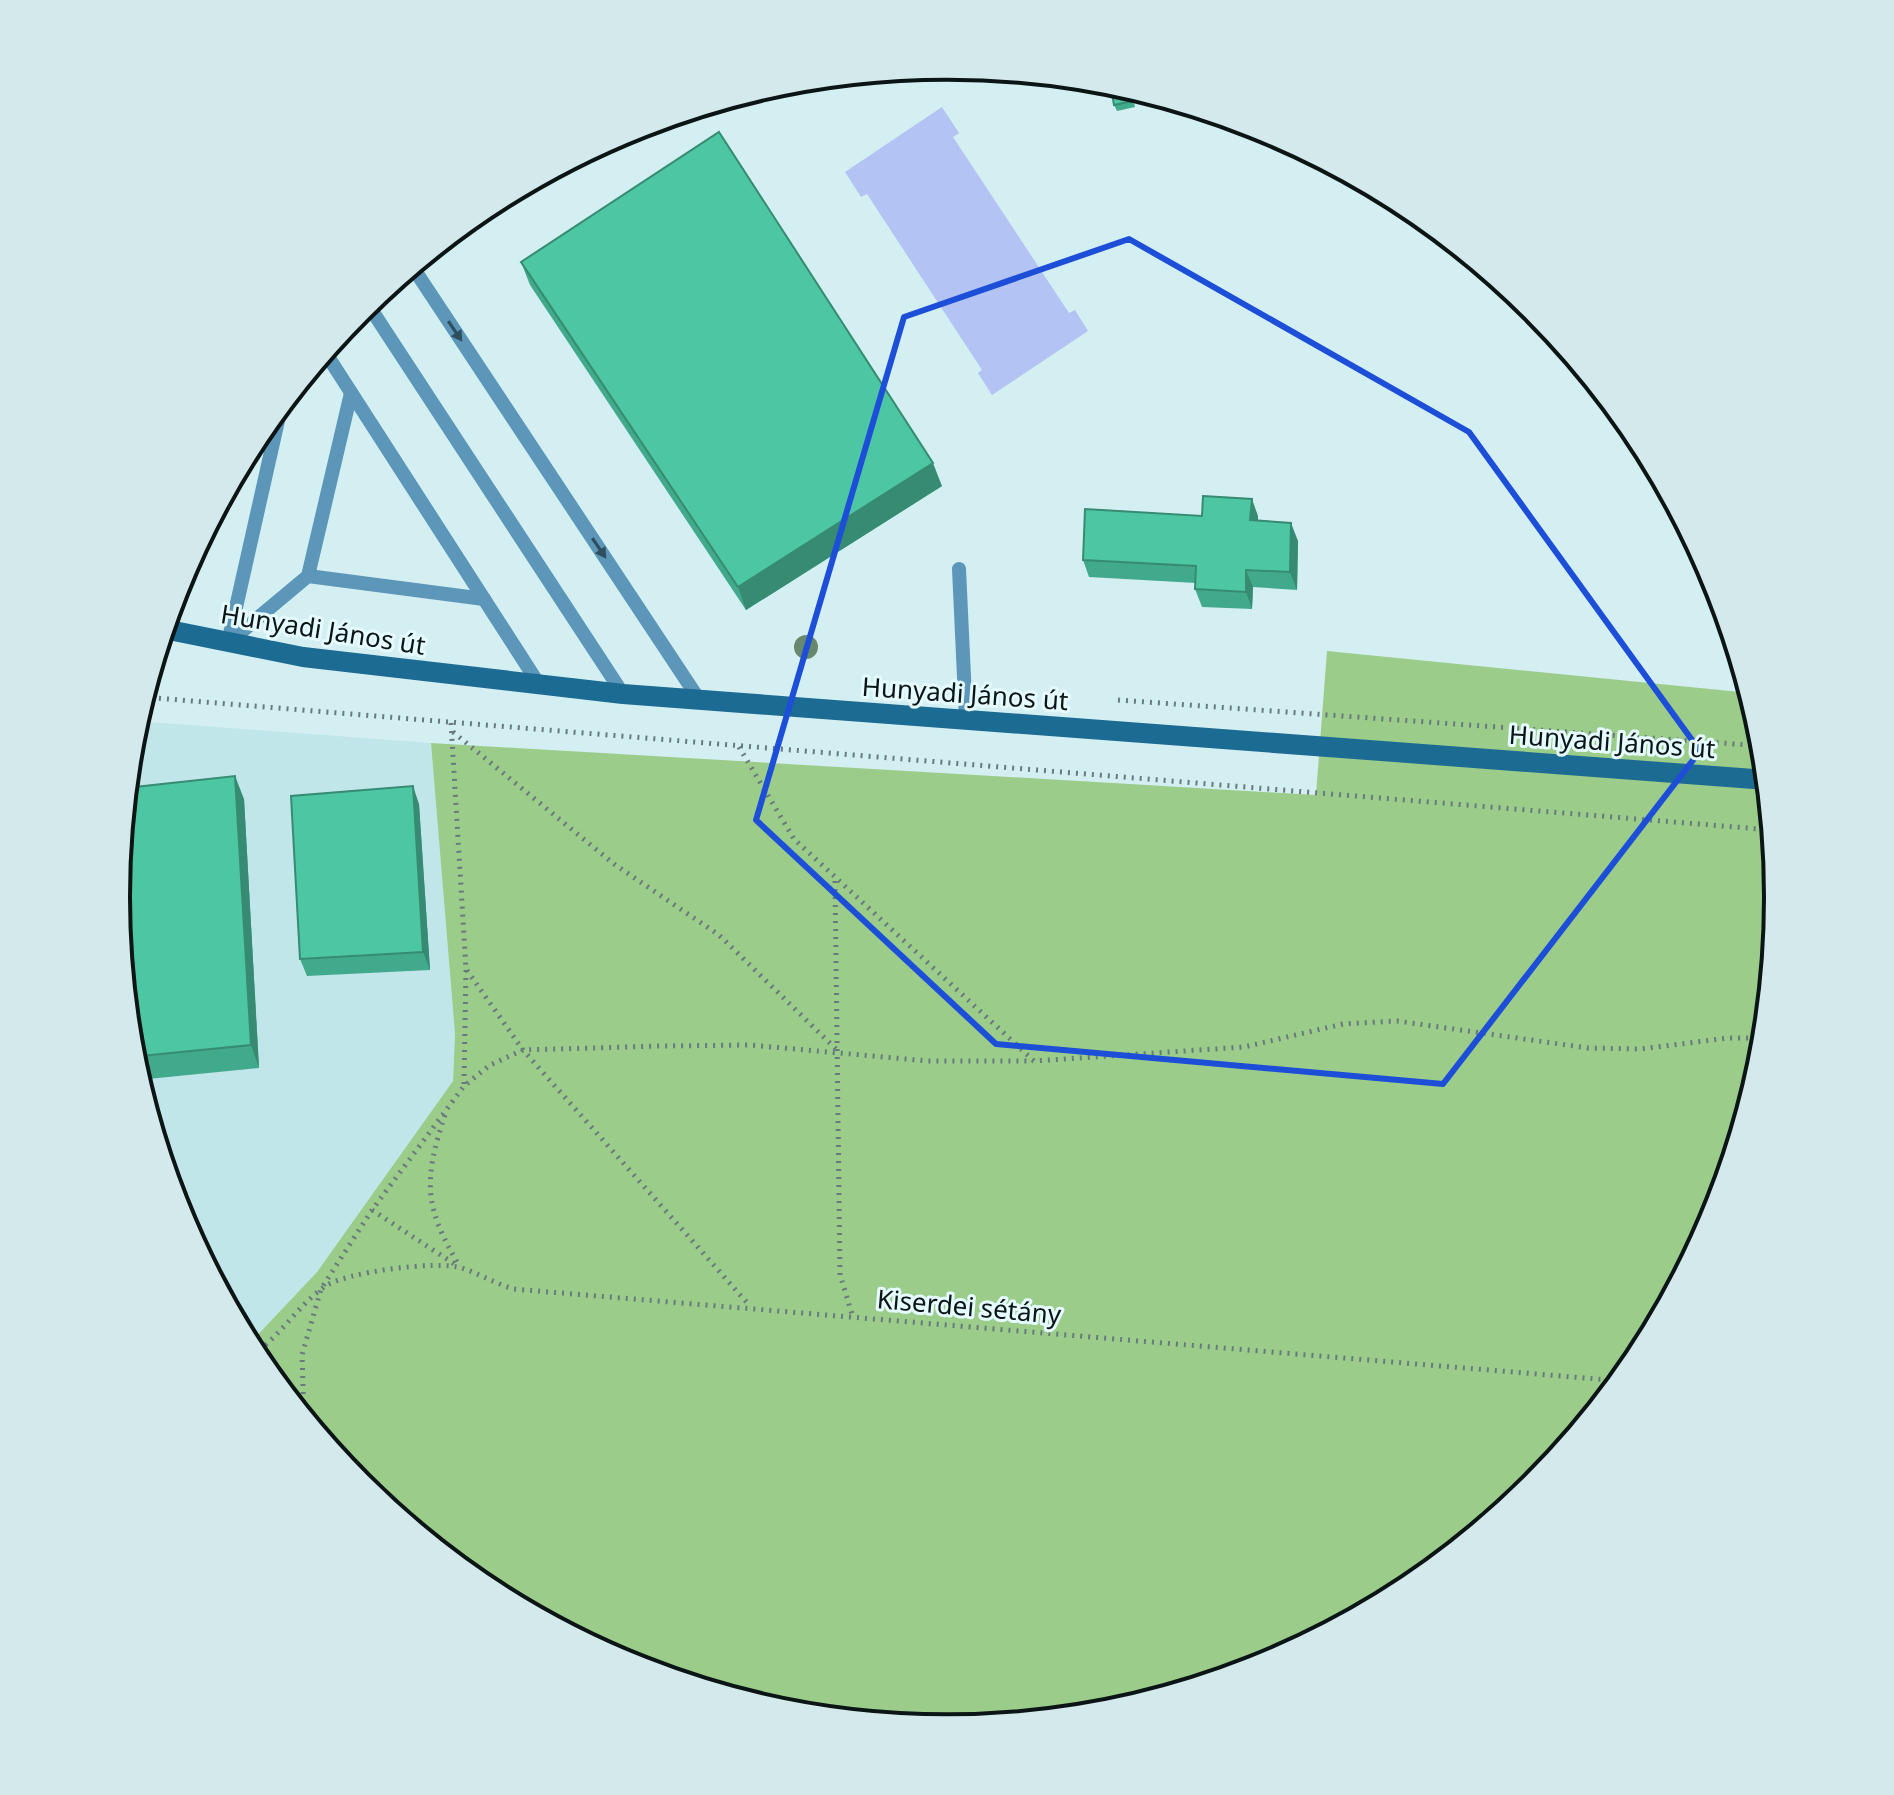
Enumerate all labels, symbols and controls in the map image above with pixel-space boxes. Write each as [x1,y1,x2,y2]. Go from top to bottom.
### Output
one-way arrow [447,321,462,342]
one-way arrow [591,537,605,559]
street label: Hunyadi János út [218,595,428,663]
street label: Hunyadi János út [861,668,1070,718]
street label: Hunyadi János út [1508,716,1717,766]
street label: Kiserdei sétány [876,1280,1063,1332]

